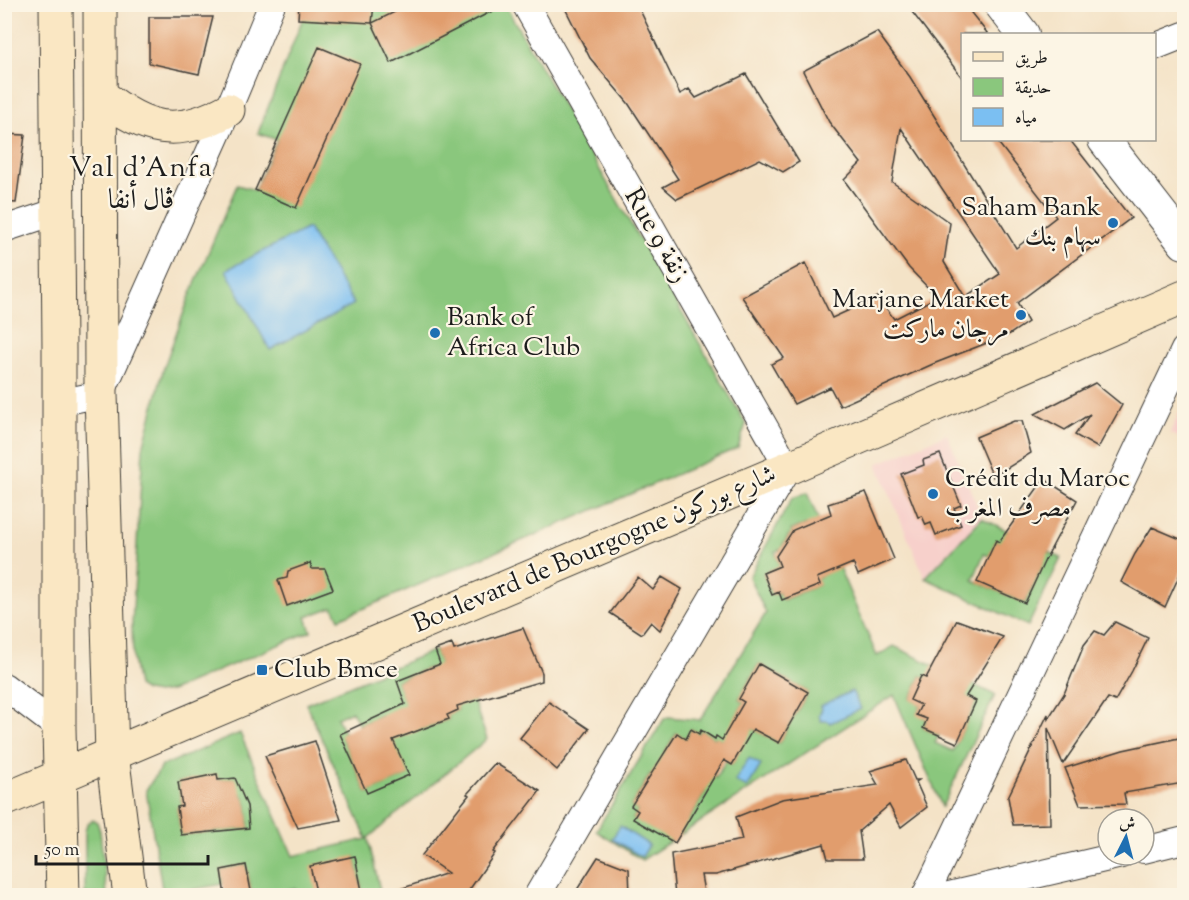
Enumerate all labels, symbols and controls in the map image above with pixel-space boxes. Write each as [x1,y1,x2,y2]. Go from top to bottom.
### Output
legend [961,33,1156,141]
text: طريق [1015,46,1048,72]
text: حديقة [1015,76,1051,102]
text: مياه [1015,106,1037,132]
district label: Val d'Anfa ڨال أنفا [69,149,213,221]
street label: Rue 9 زنقة [614,182,698,290]
place label: Saham Bank سهام بنك [961,190,1101,259]
marker: Saham Bank سهام بنك [1106,216,1120,230]
place label: Marjane Market مرجان ماركت [832,282,1009,349]
place label: Bank of Africa Club [447,300,580,367]
marker: Marjane Market مرجان ماركت [1014,308,1028,322]
marker: Bank of Africa Club [428,326,442,340]
street label: Boulevard de Bourgogne شارع بوركون [408,457,783,644]
place label: Crédit du Maroc مصرف المغرب [945,461,1130,528]
marker: Crédit du Maroc مصرف المغرب [926,487,940,501]
place label: Club Bmce [274,652,398,689]
marker: Club Bmce [255,663,269,677]
north arrow [1096,807,1156,867]
text: ش [1118,812,1136,837]
scale bar [36,828,208,866]
text: 50 m [44,838,80,864]

